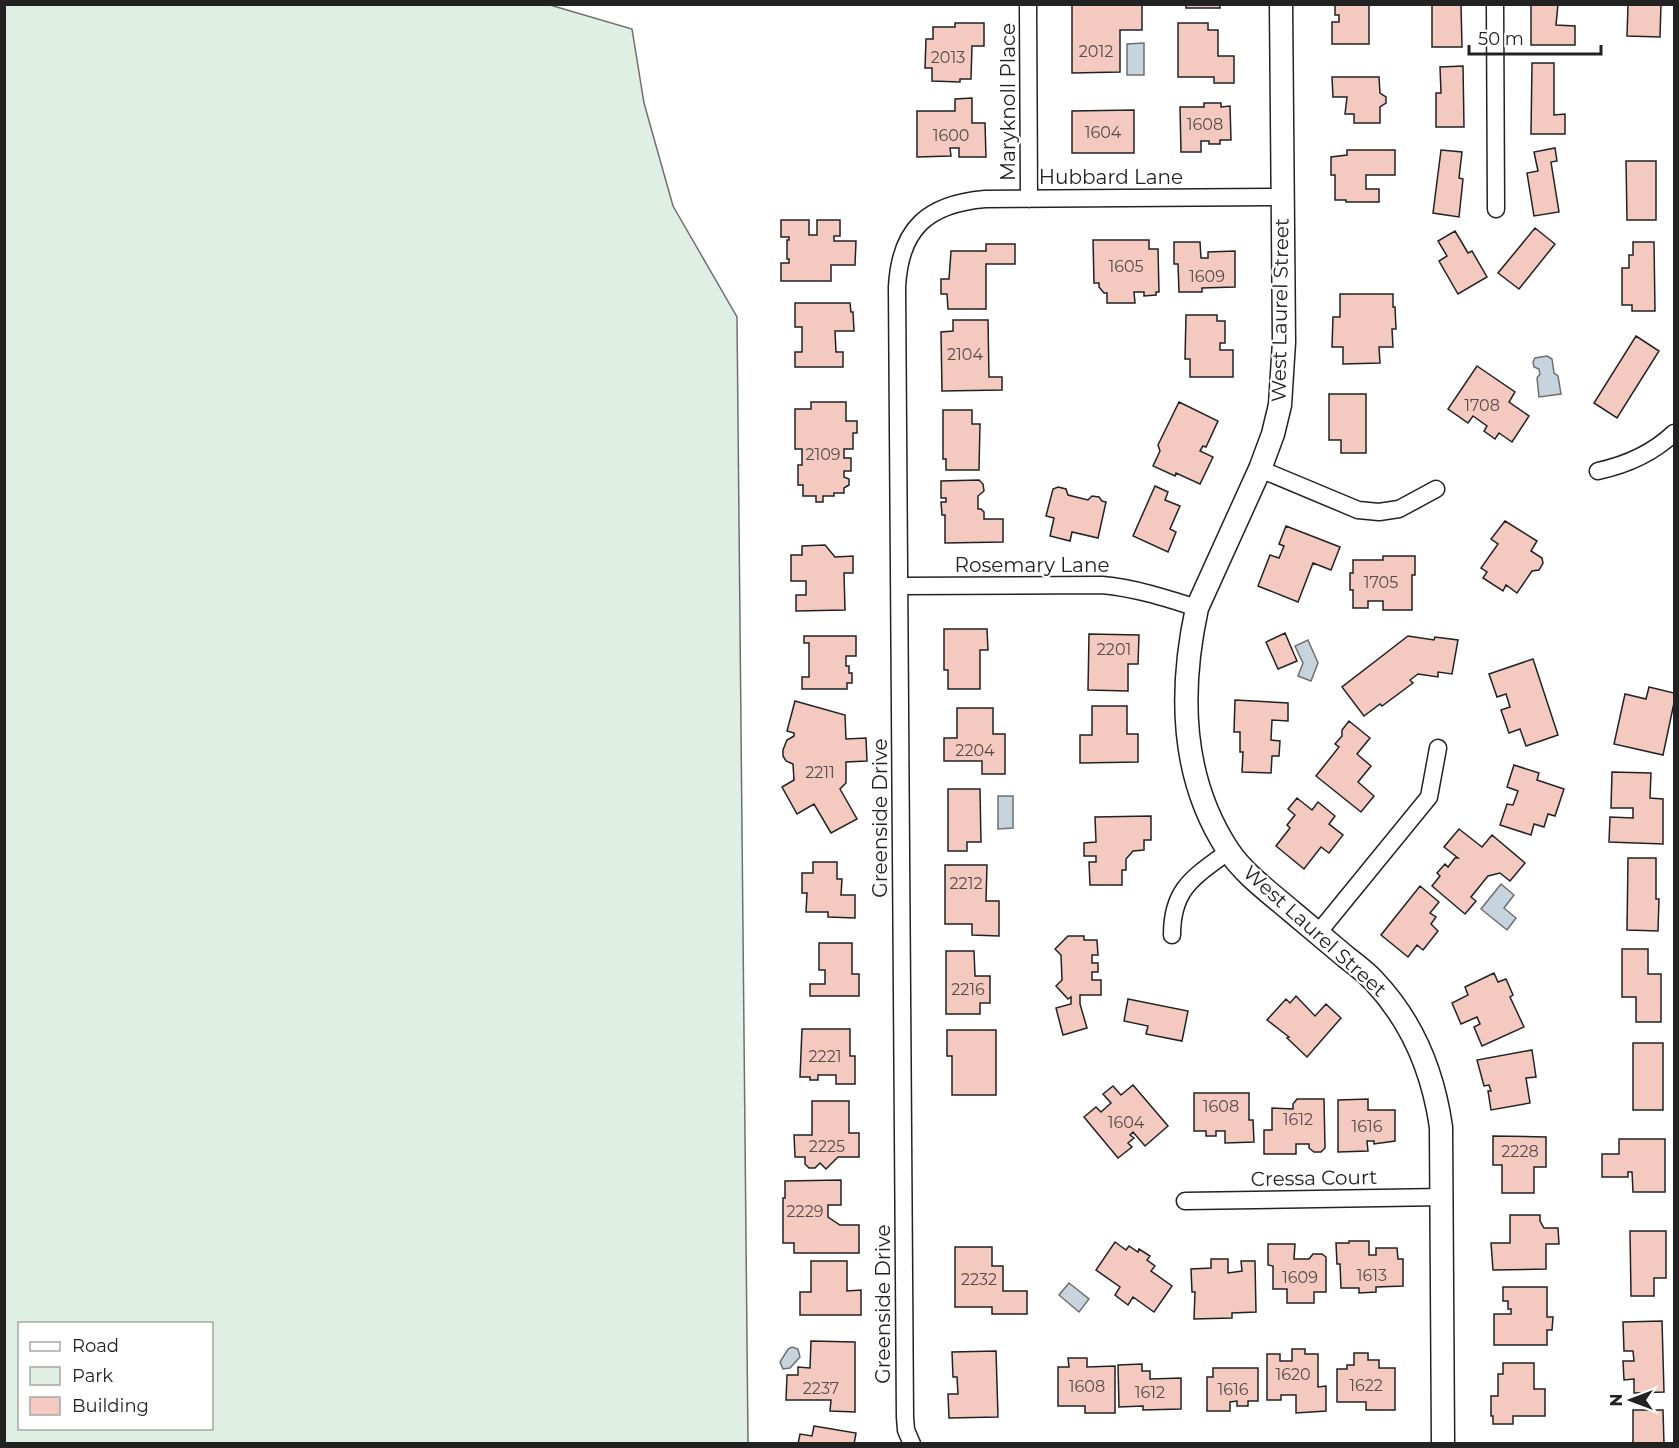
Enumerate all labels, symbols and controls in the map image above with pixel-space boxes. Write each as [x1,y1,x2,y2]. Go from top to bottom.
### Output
scale bar [1469,18,1601,56]
street label: Maryknoll Place [996,23,1020,181]
text: 50 m [1478,28,1524,50]
house number: 2012 [1079,42,1113,61]
house number: 2013 [931,48,965,67]
house number: 1608 [1187,115,1223,134]
house number: 1604 [1085,123,1122,142]
house number: 1600 [933,126,969,145]
street label: Hubbard Lane [1039,165,1183,189]
street label: West Laurel Street [1266,218,1294,402]
house number: 1605 [1108,257,1144,276]
house number: 1609 [1189,267,1225,286]
house number: 2104 [947,345,983,364]
house number: 1708 [1464,396,1500,415]
house number: 2109 [805,445,841,464]
street label: Rosemary Lane [954,553,1110,577]
house number: 1705 [1364,573,1398,592]
house number: 2201 [1097,640,1131,659]
street label: Greenside Drive [868,738,892,898]
house number: 2204 [955,741,995,760]
house number: 2211 [805,763,835,782]
street label: West Laurel Street [1238,860,1392,1002]
house number: 2212 [949,874,983,893]
house number: 2216 [951,980,985,999]
house number: 2221 [808,1047,842,1066]
house number: 1608 [1203,1097,1239,1116]
house number: 1612 [1283,1110,1313,1129]
house number: 1604 [1108,1113,1145,1132]
house number: 1616 [1351,1117,1383,1136]
house number: 2225 [809,1137,845,1156]
house number: 2228 [1501,1142,1539,1161]
street label: Cressa Court [1250,1165,1378,1191]
house number: 2229 [786,1202,824,1221]
street label: Greenside Drive [871,1224,895,1384]
house number: 1613 [1357,1266,1387,1285]
house number: 1609 [1282,1268,1318,1287]
house number: 2232 [961,1270,997,1289]
legend [18,1322,213,1430]
text: Road [72,1335,119,1357]
text: Park [72,1365,113,1387]
house number: 1620 [1275,1365,1311,1384]
north arrow [1601,1370,1661,1430]
house number: 1622 [1349,1376,1383,1395]
house number: 1608 [1069,1377,1105,1396]
house number: 2237 [803,1379,839,1398]
house number: 1616 [1217,1380,1249,1399]
house number: 1612 [1135,1383,1165,1402]
text: N [1607,1394,1626,1406]
text: Building [72,1395,149,1417]

